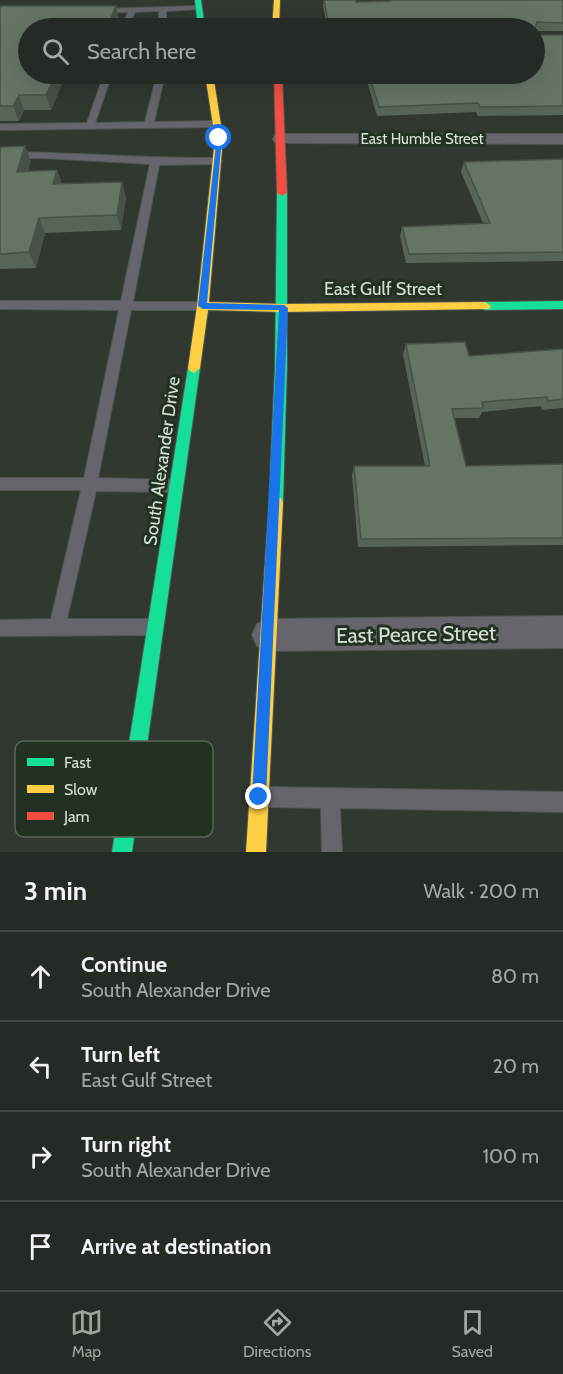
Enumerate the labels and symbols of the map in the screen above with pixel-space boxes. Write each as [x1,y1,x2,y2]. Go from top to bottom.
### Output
route start [205,124,231,150]
street label: East Humble Street [361,130,483,148]
street label: East Gulf Street [324,278,442,300]
street label: South Alexander Drive [139,375,185,547]
street label: East Pearce Street [336,620,496,648]
legend [15,741,213,837]
text: Fast [64,753,92,772]
text: Slow [64,780,98,799]
route end [245,783,271,809]
text: Jam [63,807,90,826]

